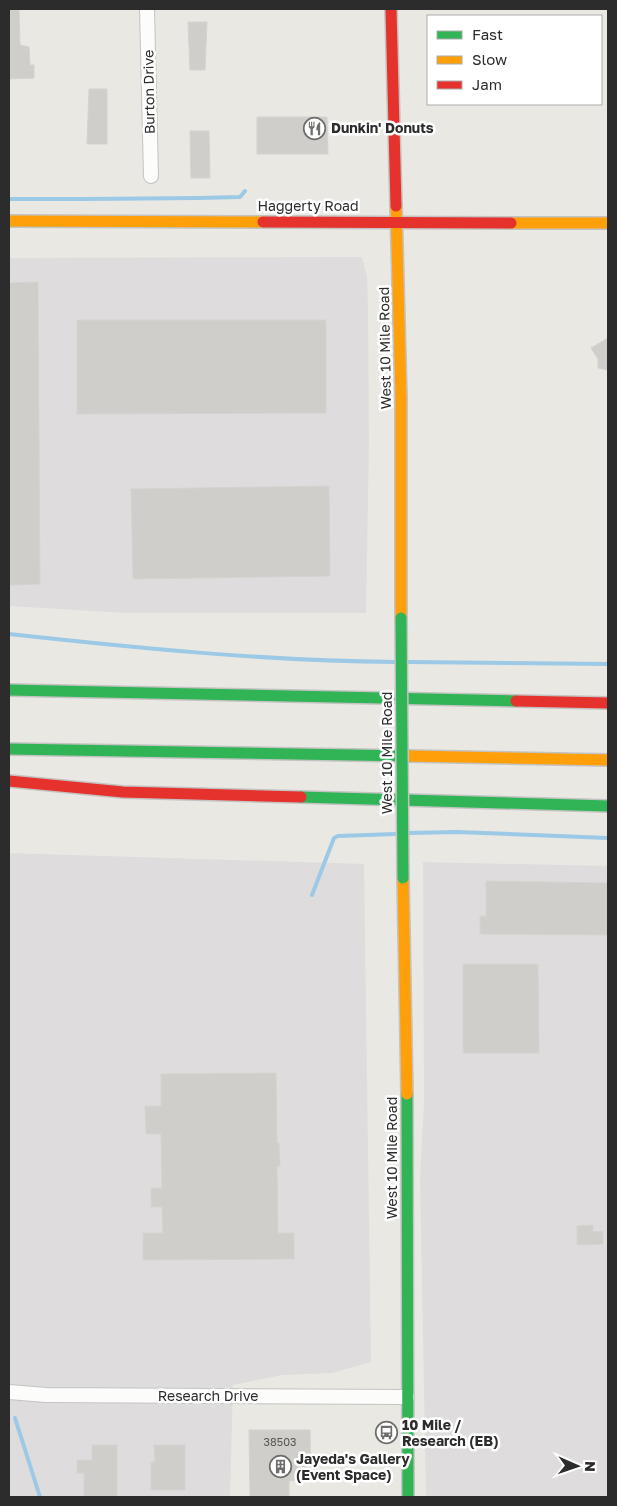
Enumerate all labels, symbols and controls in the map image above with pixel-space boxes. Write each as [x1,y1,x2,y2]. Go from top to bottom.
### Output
legend [427,15,602,105]
text: Fast [472,25,503,43]
street label: Burton Drive [139,50,158,134]
text: Slow [472,50,507,68]
text: Jam [472,75,502,93]
restaurant icon: Dunkin' Donuts [303,116,327,140]
place label: Dunkin' Donuts [331,119,434,136]
street label: Haggerty Road [257,197,359,214]
street label: West 10 Mile Road [375,287,394,409]
street label: West 10 Mile Road [378,692,395,814]
street label: West 10 Mile Road [383,1097,400,1219]
street label: Research Drive [158,1387,258,1404]
place label: 10 Mile / Research (EB) [402,1416,499,1449]
bus stop icon: 10 Mile / Research (EB) [374,1421,398,1445]
house number: 38503 [264,1435,296,1448]
north arrow [552,1441,602,1491]
place label: Jayeda's Gallery (Event Space) [296,1450,410,1483]
building icon: Jayeda's Gallery (Event Space) [268,1455,292,1479]
text: N [582,1461,599,1472]

